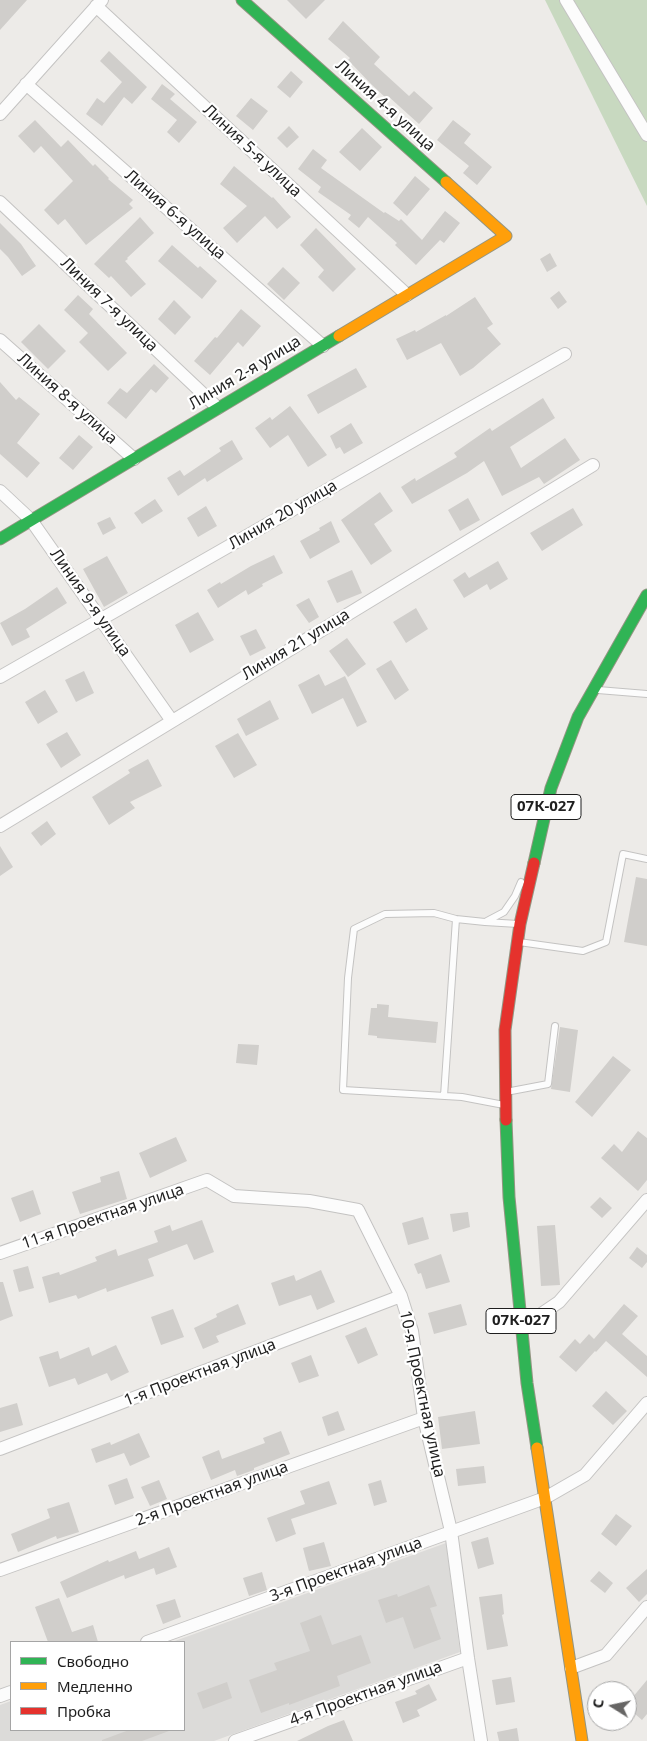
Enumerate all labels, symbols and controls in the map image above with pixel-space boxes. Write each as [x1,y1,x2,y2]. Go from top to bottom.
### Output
street label: Линия 4-я улица [331,56,439,156]
street label: Линия 5-я улица [199,101,305,201]
street label: Линия 6-я улица [121,166,229,264]
street label: Линия 7-я улица [57,254,161,356]
street label: Линия 2-я улица [185,332,305,414]
street label: Линия 8-я улица [13,349,121,449]
street label: Линия 20 улица [225,476,341,554]
street label: Линия 9-я улица [46,545,134,661]
street label: Линия 21 улица [239,605,353,685]
road number: 07К-027 [511,794,581,820]
street label: 11-я Проектная улица [19,1180,187,1254]
road number: 07К-027 [486,1308,556,1334]
street label: 10-я Проектная улица [395,1309,449,1479]
street label: 1-я Проектная улица [121,1335,279,1411]
street label: 2-я Проектная улица [133,1457,291,1531]
street label: 3-я Проектная улица [267,1533,425,1607]
legend [10,1641,185,1731]
text: Свободно [57,1651,129,1671]
street label: 4-я Проектная улица [287,1657,445,1731]
text: Медленно [57,1676,133,1696]
north arrow [587,1681,637,1731]
text: С [588,1697,608,1710]
text: Пробка [57,1701,111,1721]

